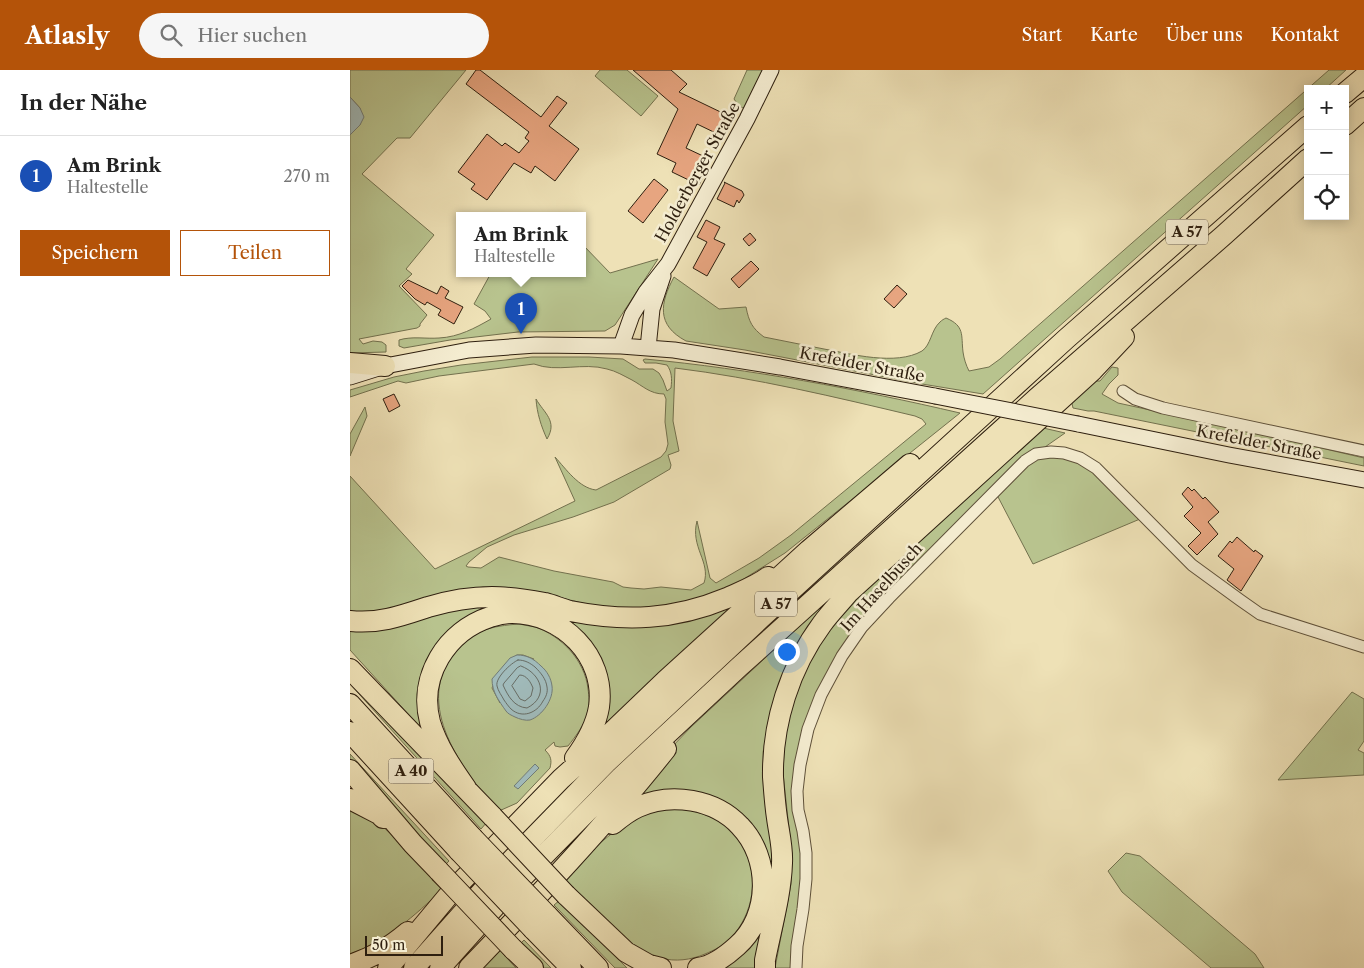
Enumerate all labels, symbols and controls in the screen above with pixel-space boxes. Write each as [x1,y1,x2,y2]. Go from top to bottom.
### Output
search box [139,13,489,58]
text: Atlasly [25,21,109,50]
icon: search [157,21,185,49]
text: Hier suchen [197,24,307,47]
text: Start [1022,24,1062,46]
text: Karte [1090,24,1138,46]
text: Über uns [1166,24,1243,46]
text: Kontakt [1271,24,1339,46]
map controls [1304,85,1349,220]
button: + [1304,85,1349,130]
text: In der Nähe [20,90,147,115]
street label: Holderberger Straße [650,98,744,246]
button: − [1304,130,1349,175]
text: Am Brink [67,154,161,177]
text: 1 [32,166,40,186]
text: 270 m [284,166,330,186]
button: locate [1304,175,1349,220]
text: Haltestelle [67,177,148,197]
popup [456,212,586,277]
road number: A 57 [1166,220,1208,244]
text: Am Brink [474,223,568,246]
button: Speichern [20,230,170,276]
button: Teilen [180,230,330,276]
text: Haltestelle [474,246,555,266]
pin: 1 [505,293,537,334]
street label: Krefelder Straße [798,342,926,386]
street label: Krefelder Straße [1195,420,1323,464]
street label: Im Haselbusch [836,538,926,636]
road number: A 57 [755,592,797,616]
your location [774,639,800,665]
road number: A 40 [388,758,434,784]
scale bar [365,933,442,956]
text: 50 m [372,936,405,954]

